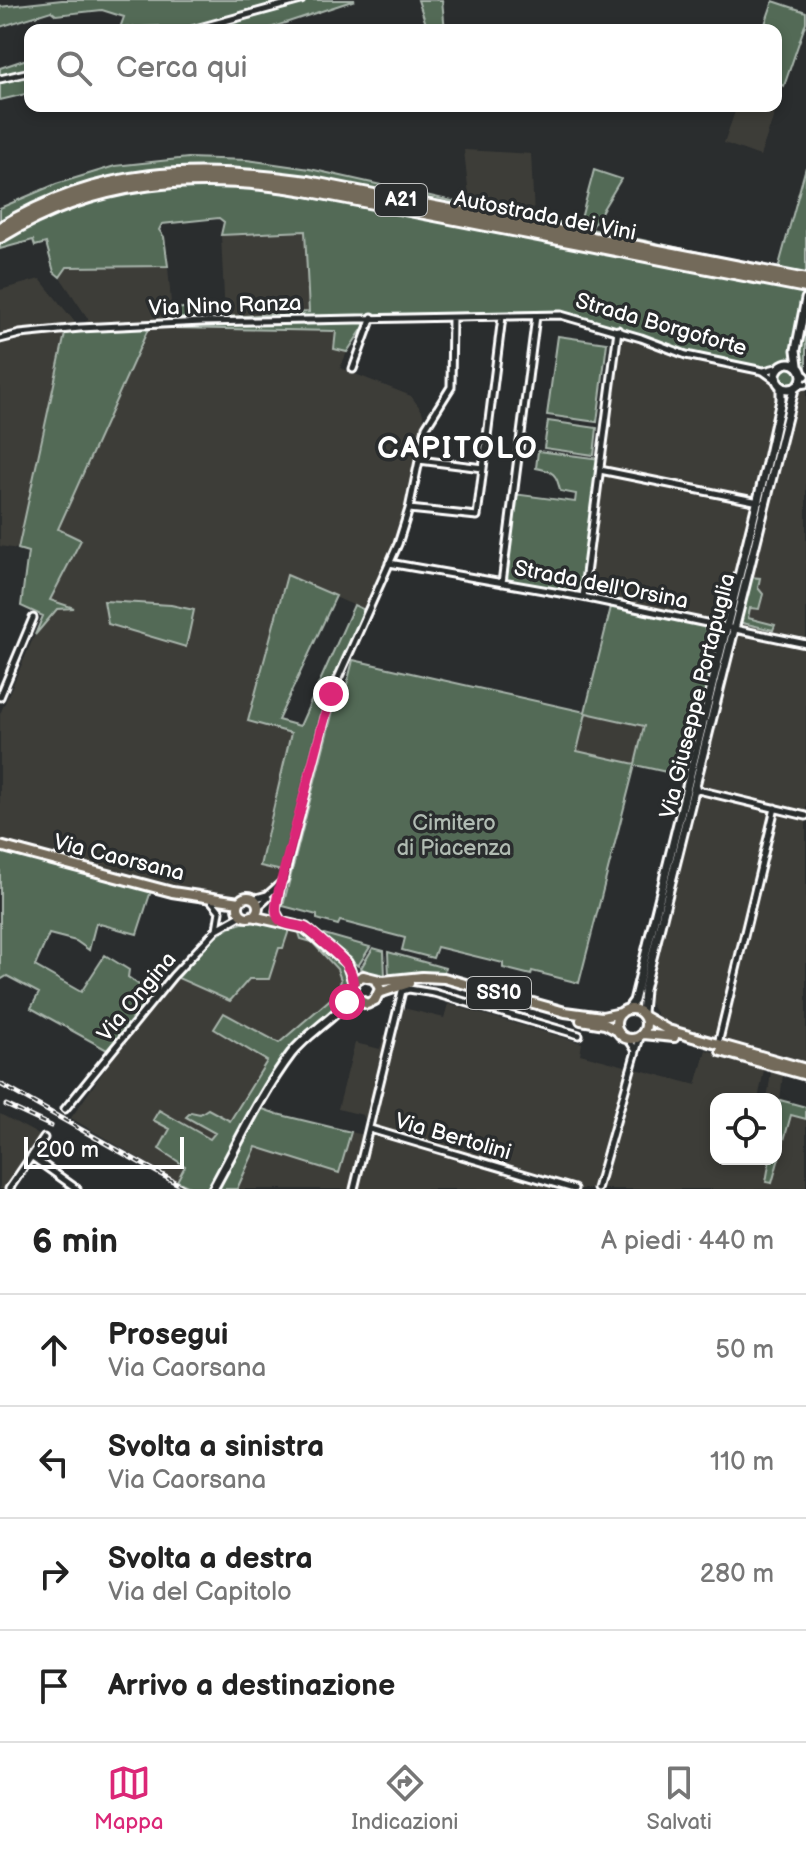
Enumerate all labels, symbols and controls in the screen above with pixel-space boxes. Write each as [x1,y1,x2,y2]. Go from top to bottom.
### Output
search box [24,24,782,112]
icon: search [52,46,96,90]
text: Cerca qui [116,50,248,86]
road number: A21 [375,184,427,216]
street label: Autostrada dei Vini [452,185,638,247]
street label: Strada Borgoforte [572,288,750,362]
street label: Via Nino Ranza [148,290,302,322]
district label: CAPITOLO [377,431,539,467]
street label: Strada dell'Orsina [512,555,690,615]
street label: Via Giuseppe Portapuglia [654,571,742,821]
route end [313,676,349,712]
park label: Cimitero di Piacenza [397,810,512,862]
street label: Via Caorsana [51,829,187,887]
street label: Via Ongina [92,947,182,1047]
road number: SS10 [467,977,531,1009]
route start [329,984,365,1020]
map controls [710,1093,782,1165]
button: locate [710,1093,782,1165]
street label: Via Bertolini [392,1108,514,1166]
scale bar [24,1133,184,1169]
text: 200 m [36,1137,99,1164]
text: 6 min [32,1221,118,1262]
text: A piedi · 440 m [601,1226,774,1257]
text: Prosegui [108,1317,228,1353]
icon: ahead [32,1328,76,1372]
text: 50 m [715,1335,774,1366]
text: Via Caorsana [108,1353,266,1384]
text: Svolta a sinistra [108,1429,324,1465]
icon: left [32,1440,76,1484]
text: 110 m [710,1447,774,1478]
text: Via Caorsana [108,1465,266,1496]
text: Svolta a destra [108,1541,313,1577]
icon: right [32,1552,76,1596]
text: 280 m [700,1559,774,1590]
text: Via del Capitolo [108,1577,292,1608]
icon: arrive [32,1664,76,1708]
text: Arrivo a destinazione [108,1668,395,1704]
tab: Mappa [94,1761,163,1836]
tab: Indicazioni [352,1761,458,1836]
tab: Salvati [647,1761,712,1836]

